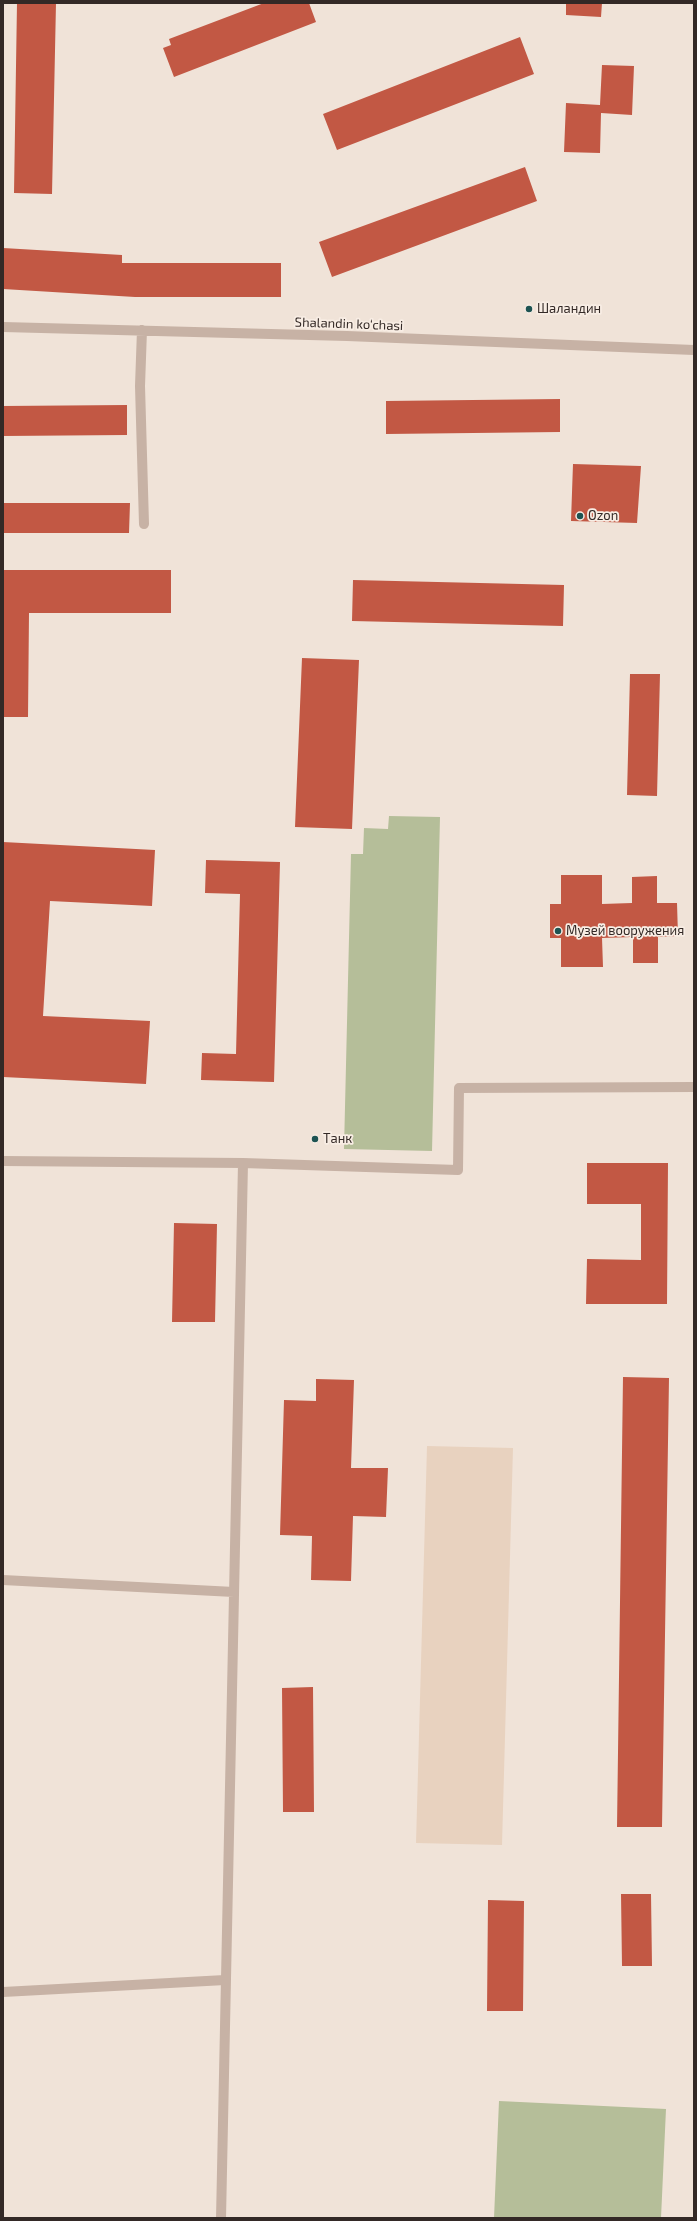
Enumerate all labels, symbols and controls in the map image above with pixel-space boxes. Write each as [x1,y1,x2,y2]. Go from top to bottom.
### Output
place label: Шаландин [537,301,601,317]
marker: Шаландин [524,304,534,314]
street label: Shalandin ko‘chasi [294,314,404,334]
place label: Ozon [588,508,618,524]
marker: Ozon [575,511,585,521]
place label: Музей вооружения [566,923,684,939]
marker: Музей вооружения [553,926,563,936]
place label: Танк [323,1131,352,1147]
marker: Танк [310,1134,320,1144]

